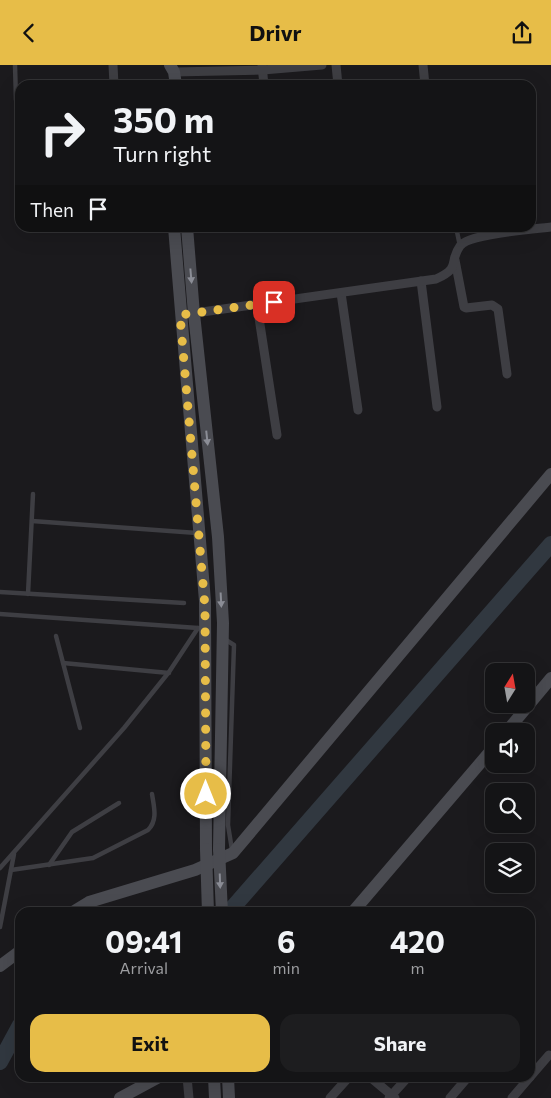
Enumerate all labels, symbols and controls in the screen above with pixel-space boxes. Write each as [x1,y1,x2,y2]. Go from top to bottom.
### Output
icon: back [15,19,43,47]
text: Drivr [249,19,302,46]
icon: share [508,19,536,47]
text: 350 m [113,97,214,140]
icon: right [30,100,95,165]
text: Turn right [113,140,211,167]
icon: arrive [84,195,112,223]
text: Then [30,198,74,221]
one-way arrow [187,268,195,284]
pin [253,281,295,323]
icon: arrive [260,288,288,316]
one-way arrow [204,430,212,446]
one-way arrow [218,592,226,608]
north arrow [485,663,535,713]
map controls [485,663,535,893]
button: sound [485,723,535,773]
position arrow [179,767,231,819]
button: search [485,783,535,833]
button: layers [485,843,535,893]
one-way arrow [217,873,225,889]
text: 09:41 [105,922,183,959]
text: 6 [277,922,295,959]
text: 420 [390,922,445,959]
text: Arrival [120,958,168,977]
text: min [273,958,300,977]
text: m [410,958,424,977]
button: Exit [30,1014,270,1072]
button: Share [280,1014,520,1072]

